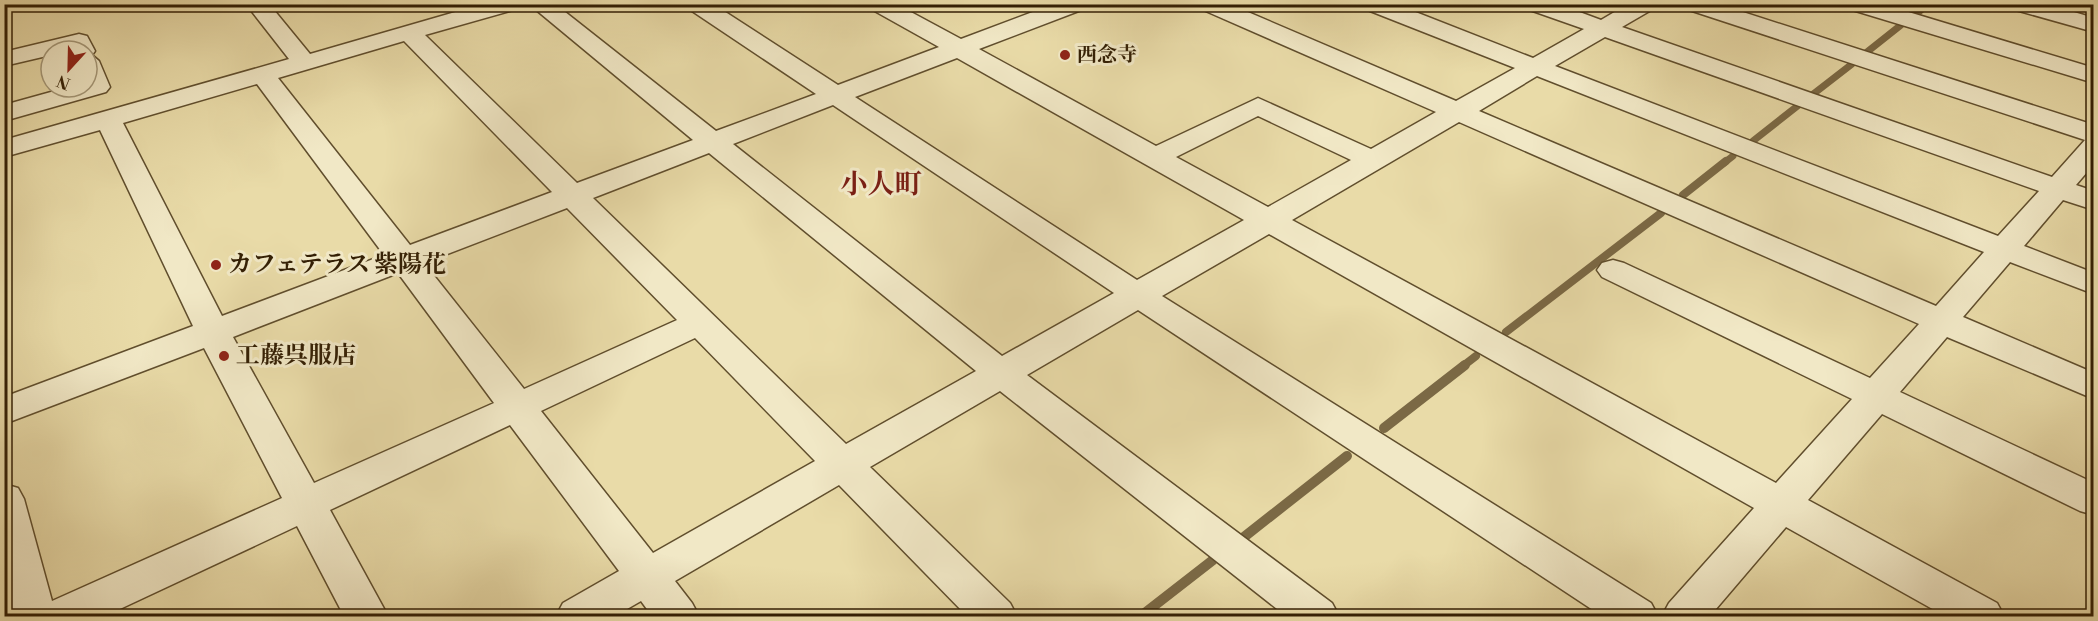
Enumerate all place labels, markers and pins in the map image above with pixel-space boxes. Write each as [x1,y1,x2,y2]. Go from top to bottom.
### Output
place label: 西念寺 [1077,43,1137,68]
marker: 西念寺 [1058,48,1072,62]
place label: カフェテラス 紫陽花 [228,250,446,280]
marker: カフェテラス 紫陽花 [209,258,223,272]
place label: 工藤呉服店 [236,341,356,371]
marker: 工藤呉服店 [217,349,231,363]

